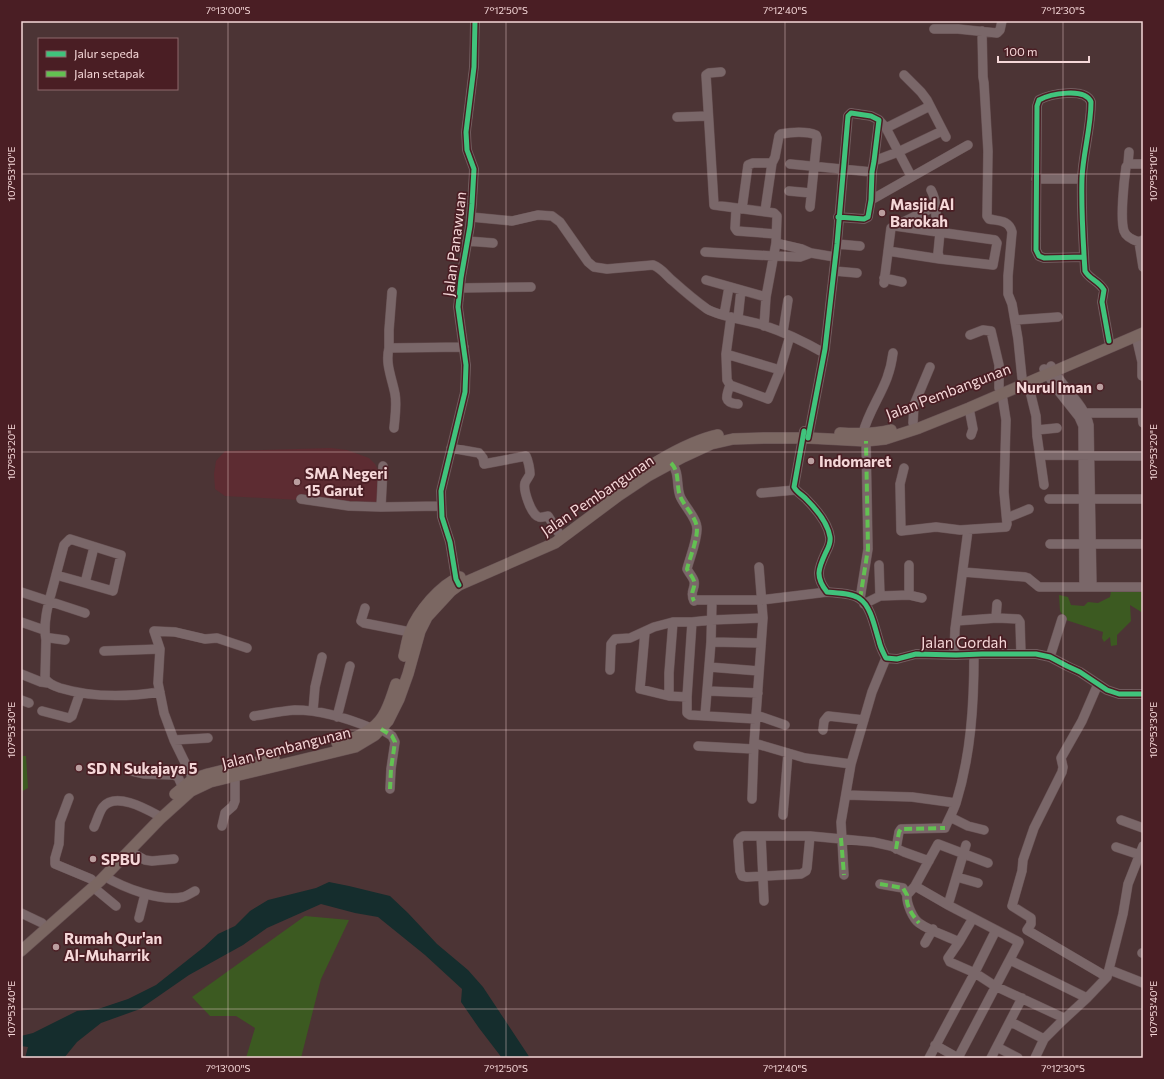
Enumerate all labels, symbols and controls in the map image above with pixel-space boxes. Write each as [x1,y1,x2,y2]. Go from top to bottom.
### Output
text: 7°13'00"S [206,4,250,16]
text: 7°12'50"S [484,4,528,16]
text: 7°12'40"S [763,4,807,16]
text: 7°12'30"S [1041,4,1085,16]
legend [38,38,178,90]
scale bar [998,38,1089,64]
text: 100 m [1004,44,1038,58]
text: Jalur sepeda [74,46,139,61]
text: Jalan setapak [74,66,146,81]
text: 107°53'10"E [5,147,17,201]
text: 107°53'10"E [1147,147,1159,201]
street label: Jalan Panawuan [439,190,469,298]
place label: Masjid Al Barokah [890,195,954,230]
marker: Masjid Al Barokah [877,208,887,218]
street label: Jalan Pembangunan [883,359,1013,423]
place label: Nurul Iman [1016,378,1092,396]
marker: Nurul Iman [1095,382,1105,392]
text: 107°53'20"E [5,424,17,480]
text: 107°53'20"E [1147,424,1159,480]
street label: Jalan Pembangunan [537,451,657,539]
place label: Indomaret [819,452,891,470]
marker: Indomaret [806,456,816,466]
place label: SMA Negeri 15 Garut [305,464,388,499]
marker: SMA Negeri 15 Garut [292,477,302,487]
street label: Jalan Gordah [921,633,1007,651]
text: 107°53'30"E [5,702,17,758]
text: 107°53'30"E [1147,702,1159,758]
street label: Jalan Pembangunan [220,722,352,772]
place label: SD N Sukajaya 5 [87,759,198,777]
marker: SD N Sukajaya 5 [74,763,84,773]
place label: SPBU [101,850,141,868]
marker: SPBU [88,854,98,864]
place label: Rumah Qur'an Al-Muharrik [64,929,162,964]
marker: Rumah Qur'an Al-Muharrik [51,942,61,952]
text: 107°53'40"E [5,981,17,1037]
text: 107°53'40"E [1147,981,1159,1037]
text: 7°13'00"S [206,1062,250,1074]
text: 7°12'50"S [484,1062,528,1074]
text: 7°12'40"S [763,1062,807,1074]
text: 7°12'30"S [1041,1062,1085,1074]

